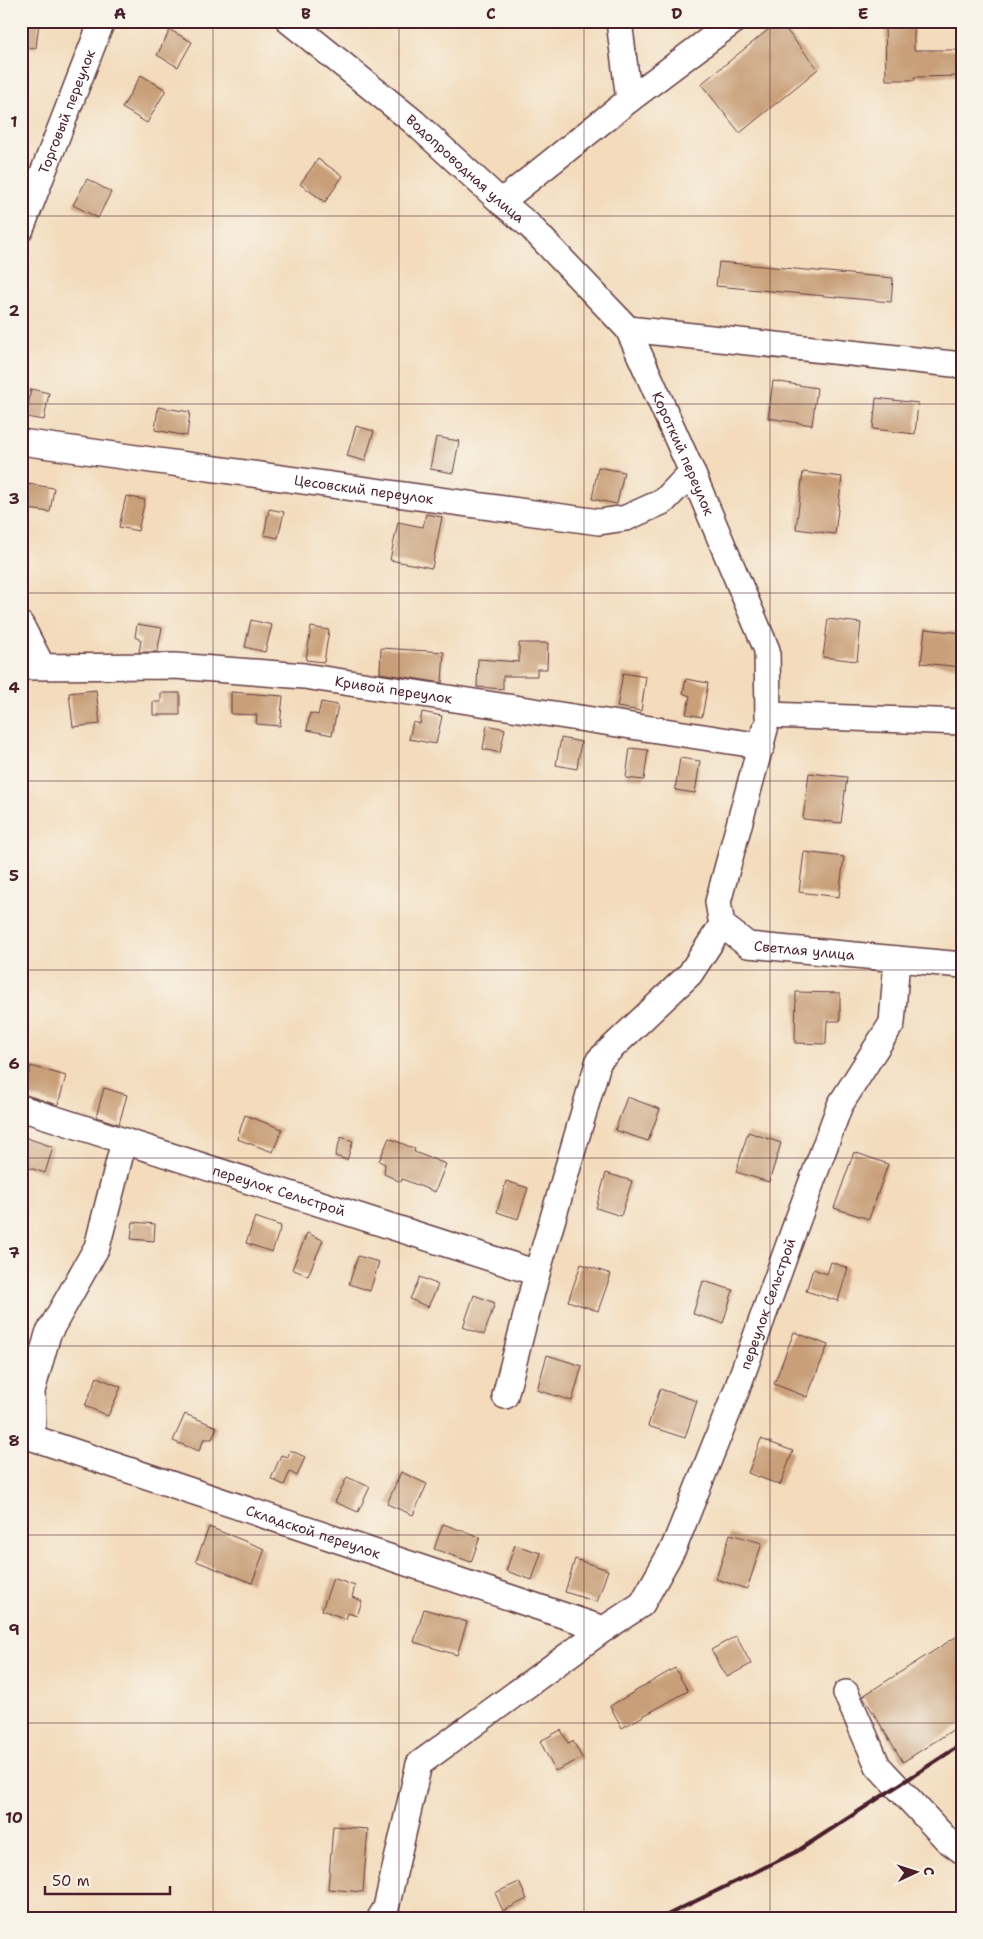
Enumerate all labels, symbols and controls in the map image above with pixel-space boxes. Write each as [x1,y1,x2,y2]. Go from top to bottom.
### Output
text: A [114,3,126,24]
text: B [301,3,311,24]
text: C [486,3,496,24]
text: D [671,3,683,24]
text: E [858,3,868,24]
street label: Торговый переулок [34,46,99,177]
street label: Водопроводная улица [403,110,528,227]
text: 1 [10,111,18,132]
text: 2 [8,300,20,321]
street label: Короткий переулок [648,389,719,519]
street label: Цесовский переулок [293,471,435,508]
text: 3 [8,488,20,509]
street label: Кривой переулок [334,672,454,708]
text: 4 [8,677,20,698]
text: 5 [9,865,19,886]
street label: Светлая улица [753,937,856,964]
text: 6 [8,1053,20,1074]
street label: переулок Сельстрой [211,1161,348,1220]
street label: переулок Сельстрой [736,1236,799,1372]
text: 7 [8,1242,20,1263]
text: 8 [8,1430,20,1451]
street label: Складской переулок [244,1501,383,1563]
text: 9 [8,1619,20,1640]
text: 10 [5,1807,23,1828]
north arrow [890,1846,940,1896]
scale bar [45,1864,170,1896]
text: С [920,1866,938,1876]
text: 50 m [52,1871,90,1891]

